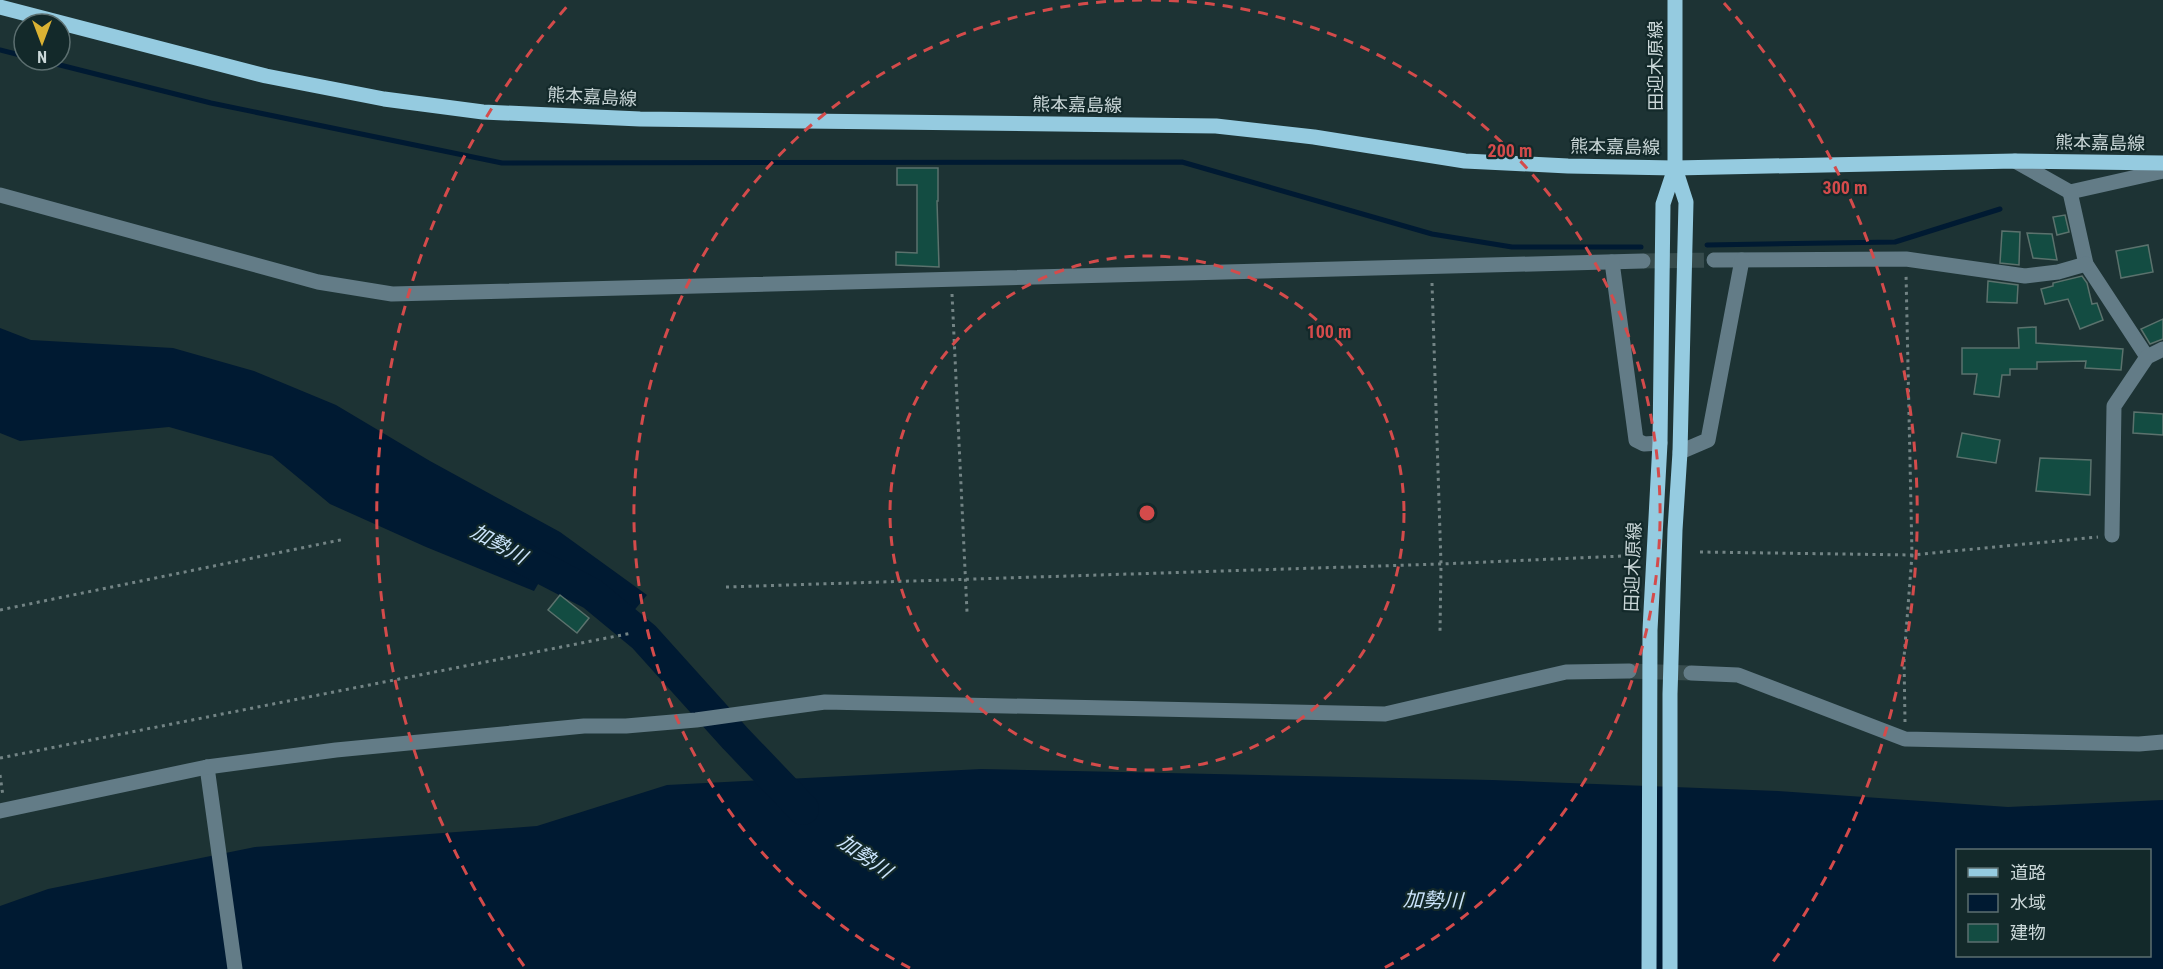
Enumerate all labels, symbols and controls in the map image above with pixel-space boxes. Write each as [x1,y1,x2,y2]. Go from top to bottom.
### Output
north arrow [12,12,72,72]
street label: 田迎木原線 [1645,21,1666,111]
text: N [37,47,47,66]
street label: 熊本嘉島線 [547,84,638,109]
street label: 熊本嘉島線 [1032,93,1122,116]
street label: 熊本嘉島線 [2055,131,2145,154]
street label: 熊本嘉島線 [1570,135,1660,158]
text: 200 m [1488,140,1532,161]
text: 300 m [1823,177,1867,198]
text: 100 m [1307,321,1351,342]
centre of rings [1137,503,1157,523]
water label: 加勢川 [467,519,533,570]
street label: 田迎木原線 [1620,522,1645,612]
water label: 加勢川 [834,829,898,884]
legend [1956,849,2151,957]
text: 道路 [2010,862,2046,883]
water label: 加勢川 [1403,887,1465,913]
text: 水域 [2010,892,2046,913]
text: 建物 [2010,922,2046,943]

